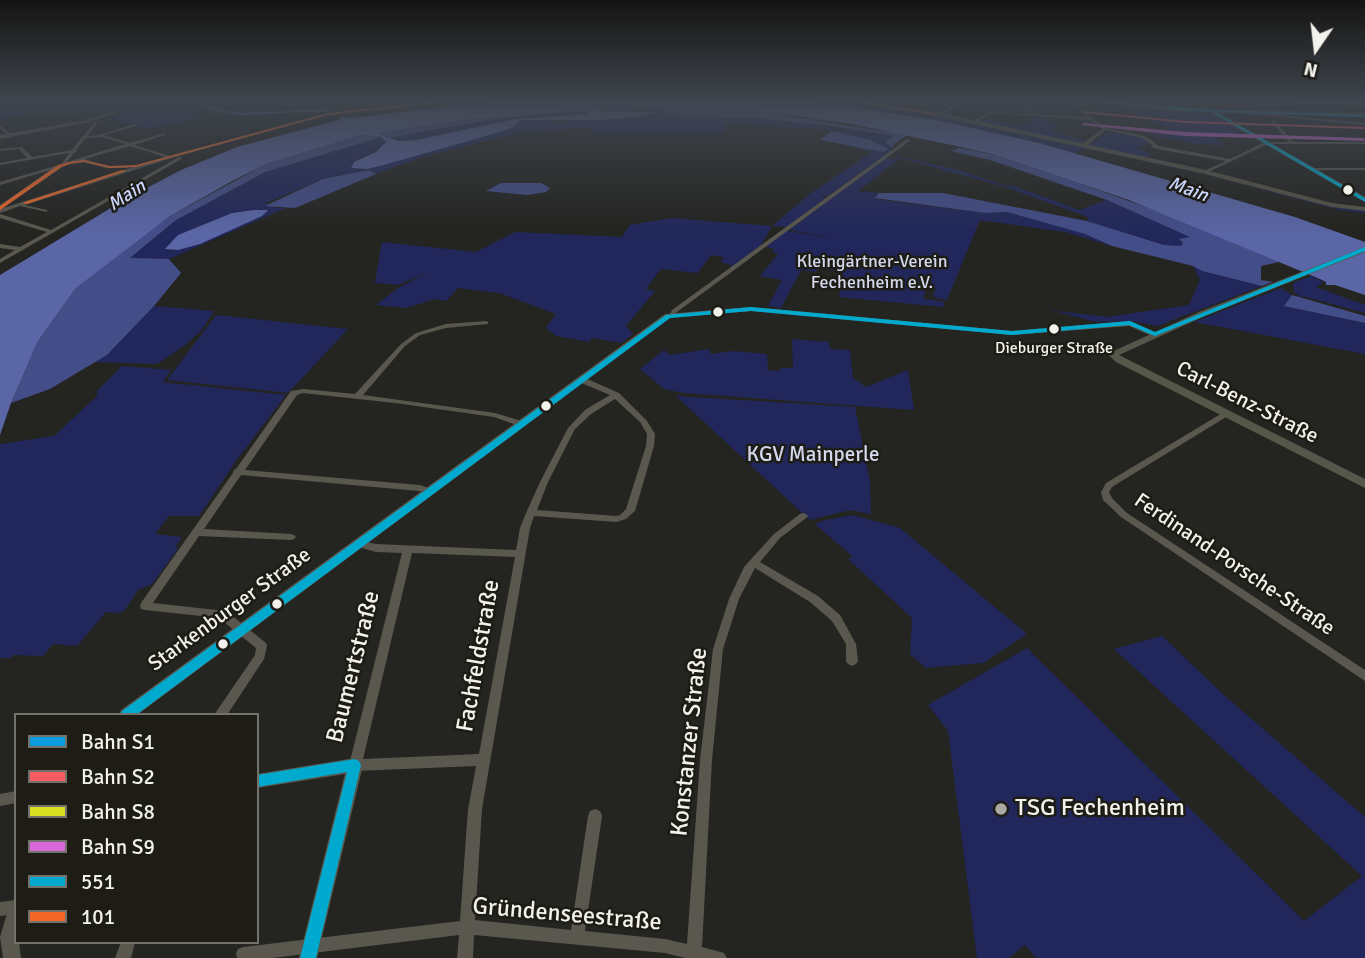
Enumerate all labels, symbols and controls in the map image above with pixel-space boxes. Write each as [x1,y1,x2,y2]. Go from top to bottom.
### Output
north arrow [1281,14,1351,84]
text: N [1302,56,1320,83]
water label: Main [1165,172,1211,208]
water label: Main [104,175,150,217]
unlabelled marker [1341,183,1355,197]
park label: Kleingärtner-Verein Fechenheim e.V. [796,251,948,294]
unlabelled marker [711,305,725,319]
marker: Dieburger Straße [1047,322,1061,336]
place label: Dieburger Straße [995,339,1113,359]
street label: Carl-Benz-Straße [1172,356,1322,450]
unlabelled marker [539,399,553,413]
park label: KGV Mainperle [747,442,879,468]
street label: Ferdinand-Porsche-Straße [1129,488,1339,642]
street label: Starkenburger Straße [144,543,316,677]
street label: Fachfeldstraße [451,577,507,735]
street label: Baumertstraße [321,588,387,746]
unlabelled marker [270,597,284,611]
unlabelled marker [216,637,230,651]
street label: Konstanzer Straße [666,646,714,838]
legend [14,713,259,944]
text: Bahn S1 [81,729,155,755]
text: Bahn S2 [81,764,155,790]
place label: TSG Fechenheim [1015,795,1185,823]
text: Bahn S8 [81,799,155,825]
marker: TSG Fechenheim [993,801,1009,817]
text: Bahn S9 [81,834,155,860]
text: 551 [81,869,115,895]
street label: Gründenseestraße [471,892,663,938]
text: 101 [81,904,115,930]

